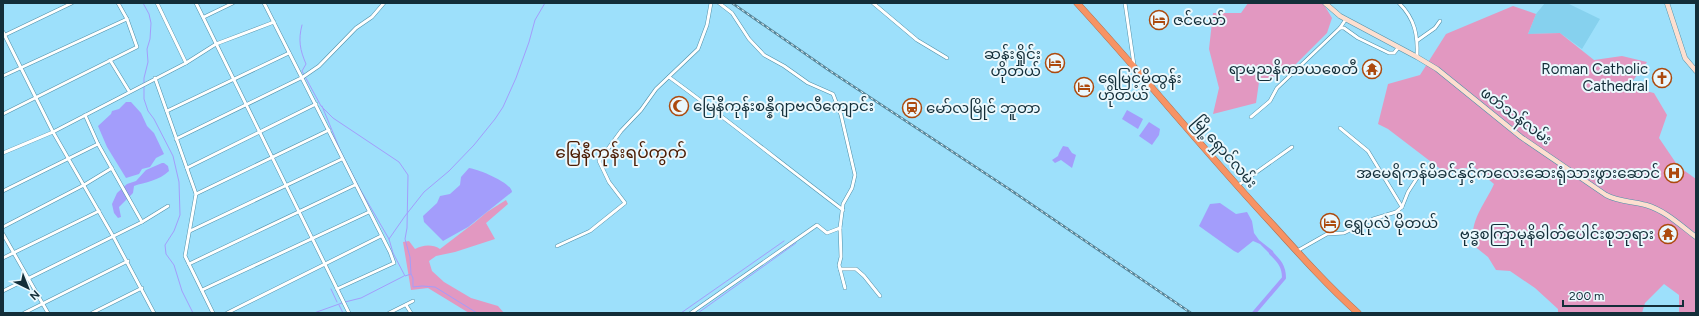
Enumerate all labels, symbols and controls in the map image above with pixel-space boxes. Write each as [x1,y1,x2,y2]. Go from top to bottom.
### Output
hotel icon: ဇင်ယော် [1148,9,1170,31]
place label: ဇင်ယော် [1173,10,1226,29]
place label: ဆန်းရှိုင်း ဟိုတယ် [984,44,1041,83]
hotel icon: ဆန်းရှိုင်း ဟိုတယ် [1044,52,1066,74]
temple icon: ရာမညနိကာယစေတီ [1361,58,1383,80]
place label: ရာမညနိကာယစေတီ [1229,59,1358,81]
place label: Roman Catholic Cathedral [1541,60,1648,95]
church icon: Roman Catholic Cathedral [1651,67,1673,89]
place label: ရွှေမြင့်မိုထွန်း ဟိုတယ် [1098,68,1182,107]
hotel icon: ရွှေမြင့်မိုထွန်း ဟိုတယ် [1073,76,1095,98]
street label: ဖတ်သန်လမ်း [1475,83,1556,151]
mosque icon: မြေနီကုန်းစန္နီဂျာဗလီကျောင်း [668,95,690,117]
place label: မြေနီကုန်းစန္နီဂျာဗလီကျောင်း [693,96,874,119]
station icon: မော်လမြိုင် ဘူတာ [901,97,923,119]
place label: မော်လမြိုင် ဘူတာ [926,98,1041,120]
street label: မြို့ရှောင်လမ်း [1187,112,1262,193]
district label: မြေနီကုန်းရပ်ကွက် [555,141,687,167]
hospital icon: အမေရိကန်မိခင်နှင့်ကလေးဆေးရုံသားဖွားဆောင် [1663,162,1685,184]
place label: အမေရိကန်မိခင်နှင့်ကလေးဆေးရုံသားဖွားဆောင် [1356,163,1660,185]
hotel icon: ရွှေပုလဲ မိုတယ် [1319,212,1341,234]
place label: ရွှေပုလဲ မိုတယ် [1344,213,1438,235]
temple icon: ဗုဒ္ဓစကြာမုနိဓါတ်ပေါင်းစုဘုရား [1657,223,1679,245]
place label: ဗုဒ္ဓစကြာမုနိဓါတ်ပေါင်းစုဘုရား [1460,224,1654,246]
north arrow [8,268,48,308]
scale bar [1563,282,1683,308]
text: N [27,287,42,303]
text: 200 m [1569,289,1604,303]

